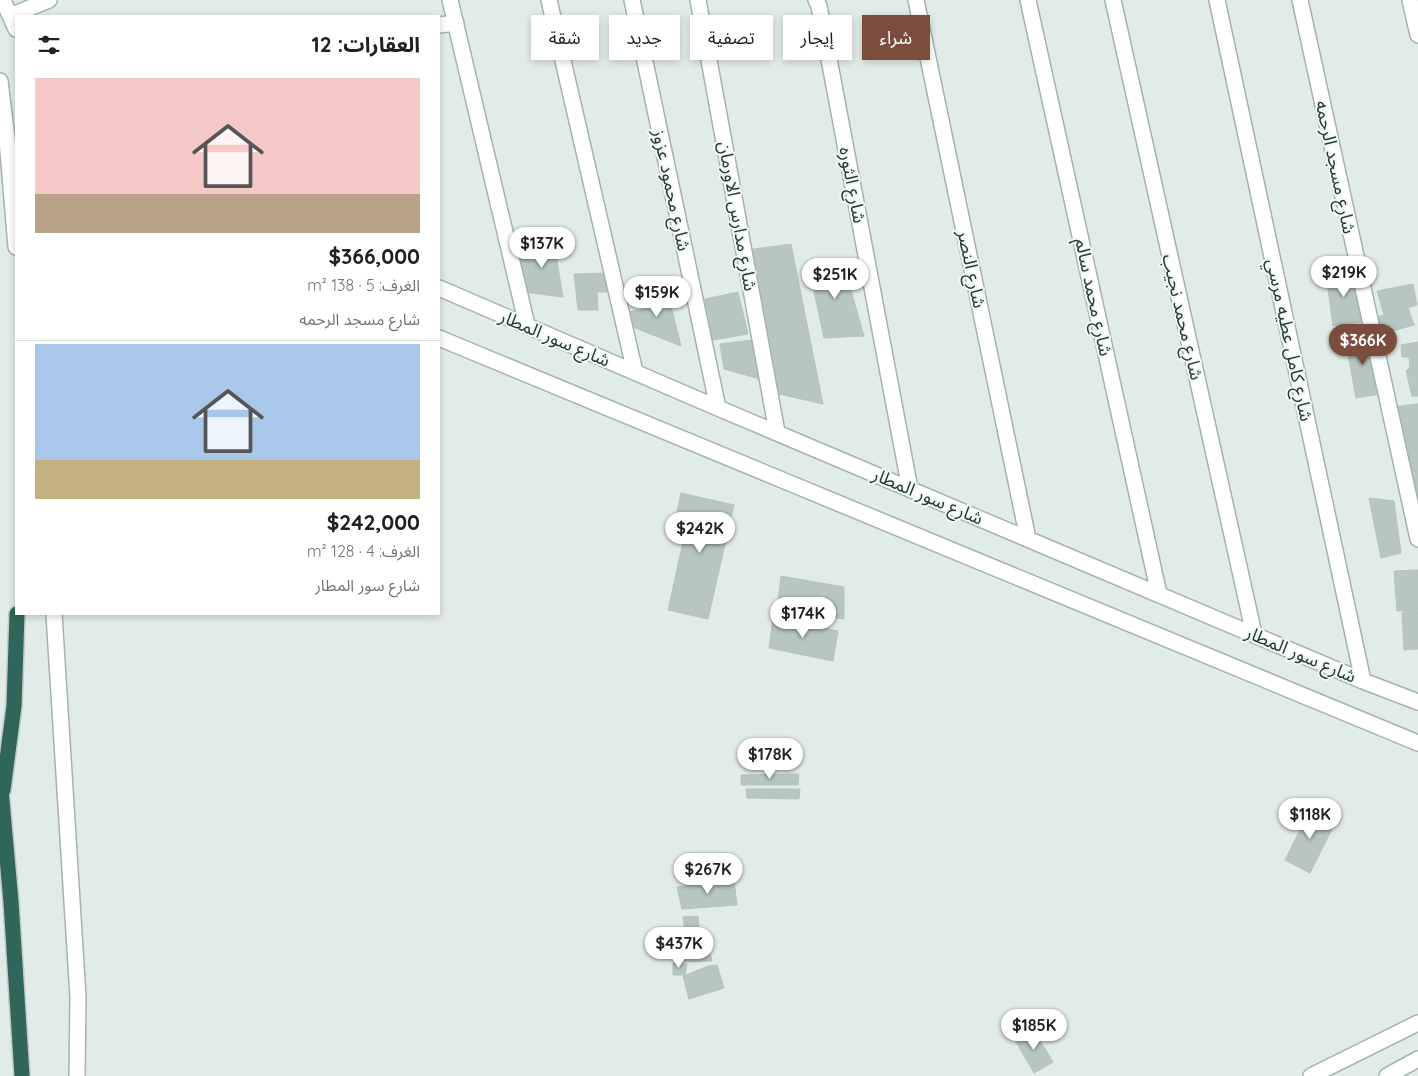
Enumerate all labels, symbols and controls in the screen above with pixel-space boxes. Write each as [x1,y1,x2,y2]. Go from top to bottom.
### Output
chip: شقة [531,15,599,60]
chip: جديد [609,15,680,60]
chip: تصفية [690,15,773,60]
chip: إيجار [783,15,852,60]
chip: شراء [862,15,930,60]
icon: filters [35,31,63,59]
text: العقارات: 12 [312,31,420,57]
street label: شارع مسجد الرحمه [1308,98,1361,236]
icon: home [183,111,273,201]
street label: شارع محمود عزوز [645,126,696,254]
street label: شارع مدارس الاورمان [711,139,763,293]
street label: شارع الثوره [831,145,872,226]
pin: $137K [507,226,577,269]
street label: شارع النصر [949,227,991,311]
text: $137K [520,233,564,253]
street label: شارع محمد سالم [1067,236,1118,359]
text: $366,000 [329,243,420,269]
street label: شارع محمد نجيب [1154,252,1209,383]
pin: $219K [1309,256,1379,298]
street label: شارع كامل عطيه مرسي [1259,257,1318,424]
pin: $251K [800,258,870,300]
text: $219K [1322,262,1366,282]
text: $251K [813,264,857,284]
text: الغرف: 5 · 138 m² [307,275,420,295]
pin: $159K [622,276,692,318]
text: $159K [635,282,679,302]
street label: شارع سور المطار [494,304,614,374]
text: شارع مسجد الرحمه [299,309,420,329]
pin: $366K [1328,324,1398,366]
text: $366K [1340,330,1386,350]
icon: home [183,376,273,466]
street label: شارع سور المطار [867,462,987,532]
text: $242,000 [327,509,420,535]
pin: $242K [665,512,735,554]
text: $242K [676,518,724,538]
text: الغرف: 4 · 128 m² [307,541,420,561]
text: شارع سور المطار [315,575,420,595]
pin: $174K [768,596,838,639]
text: $174K [781,603,825,623]
street label: شارع سور المطار [1240,620,1360,690]
pin: $178K [735,738,805,780]
text: $178K [748,744,792,764]
pin: $118K [1275,798,1345,840]
text: $118K [1289,804,1331,824]
pin: $267K [673,852,743,895]
text: $267K [685,859,731,879]
pin: $437K [644,926,714,969]
text: $437K [656,933,702,953]
pin: $185K [999,1008,1069,1051]
text: $185K [1012,1015,1056,1035]

